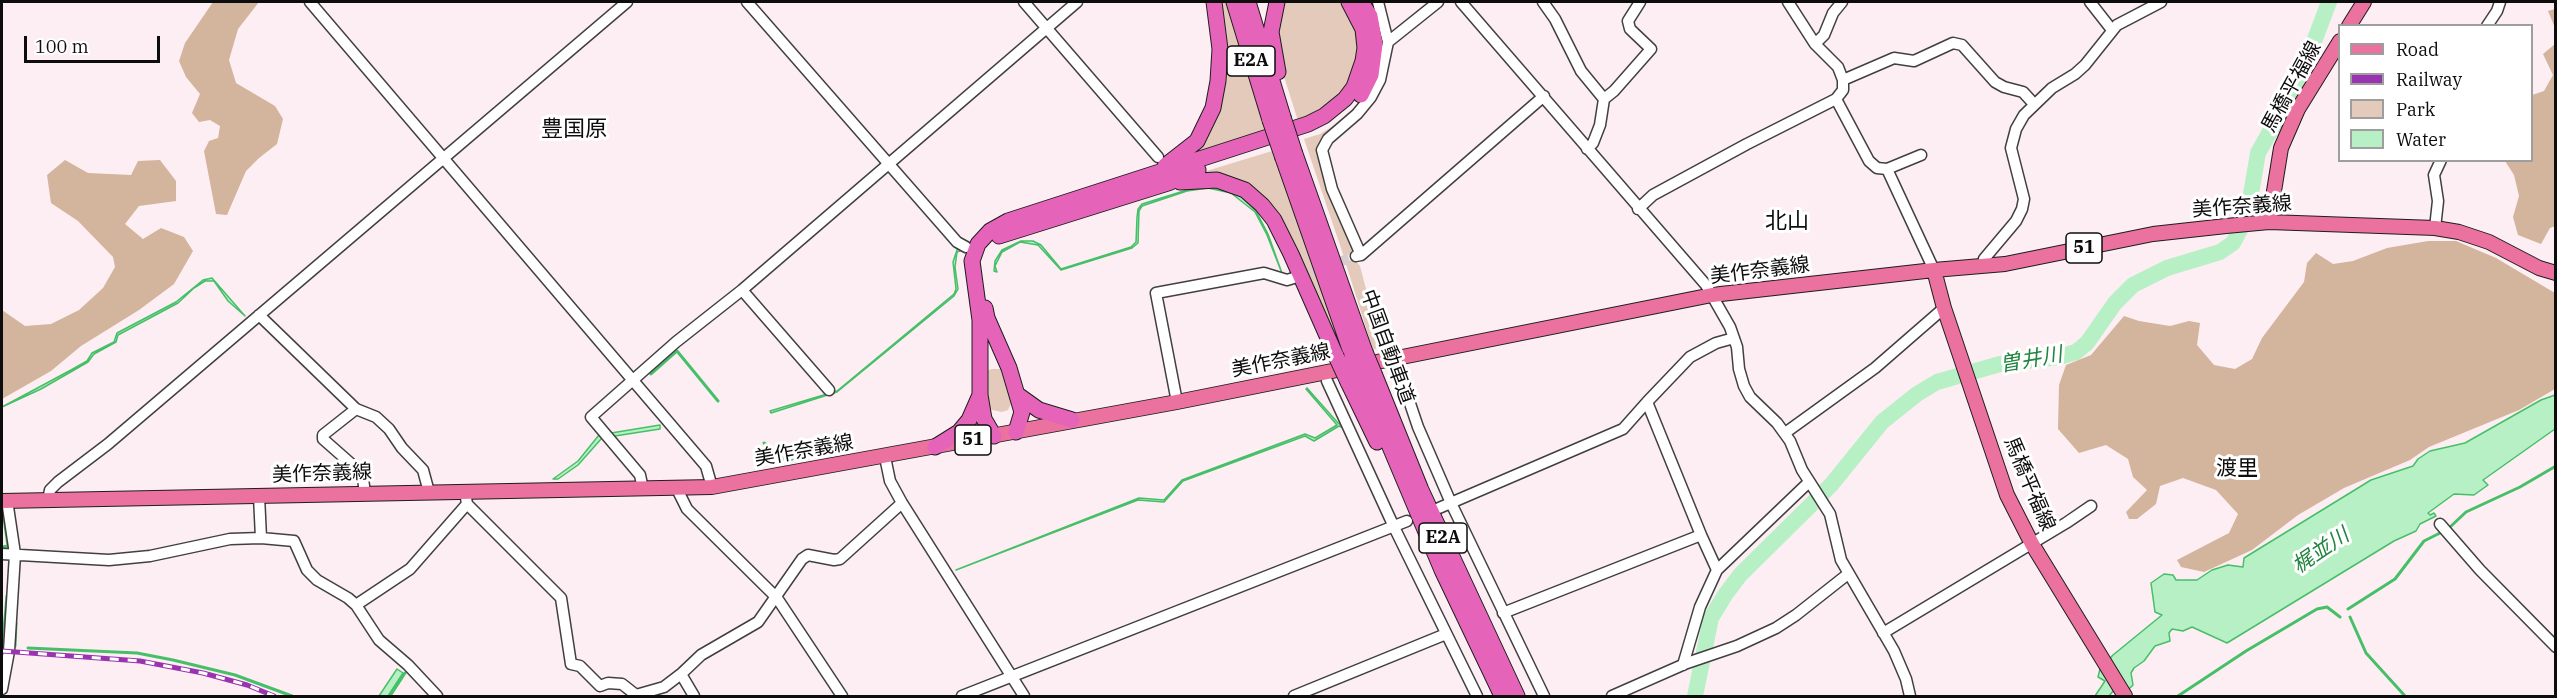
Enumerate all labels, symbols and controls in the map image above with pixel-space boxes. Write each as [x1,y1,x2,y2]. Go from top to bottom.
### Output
scale bar [27,24,164,62]
legend [2338,24,2533,162]
text: 100 m [35,35,89,58]
street label: 馬橋平福線 [2257,37,2327,137]
text: Road [2396,38,2439,61]
road number: E2A [1227,46,1275,76]
text: Railway [2396,68,2462,91]
text: Park [2396,98,2435,121]
district label: 豊国原 [541,117,607,143]
text: Water [2396,128,2446,151]
street label: 美作奈義線 [2191,192,2293,222]
district label: 北山 [1765,209,1809,235]
road number: 51 [2066,233,2102,263]
street label: 美作奈義線 [1709,253,1811,289]
street label: 中国自動車道 [1355,287,1419,407]
street label: 美作奈義線 [1230,340,1332,382]
water label: 曽井川 [1998,342,2064,378]
road number: 51 [955,425,991,455]
street label: 美作奈義線 [753,430,855,472]
street label: 馬橋平福線 [1998,433,2060,535]
district label: 渡里 [2216,456,2258,482]
street label: 美作奈義線 [272,460,372,488]
road number: E2A [1419,523,1467,553]
water label: 梶並川 [2288,523,2354,579]

